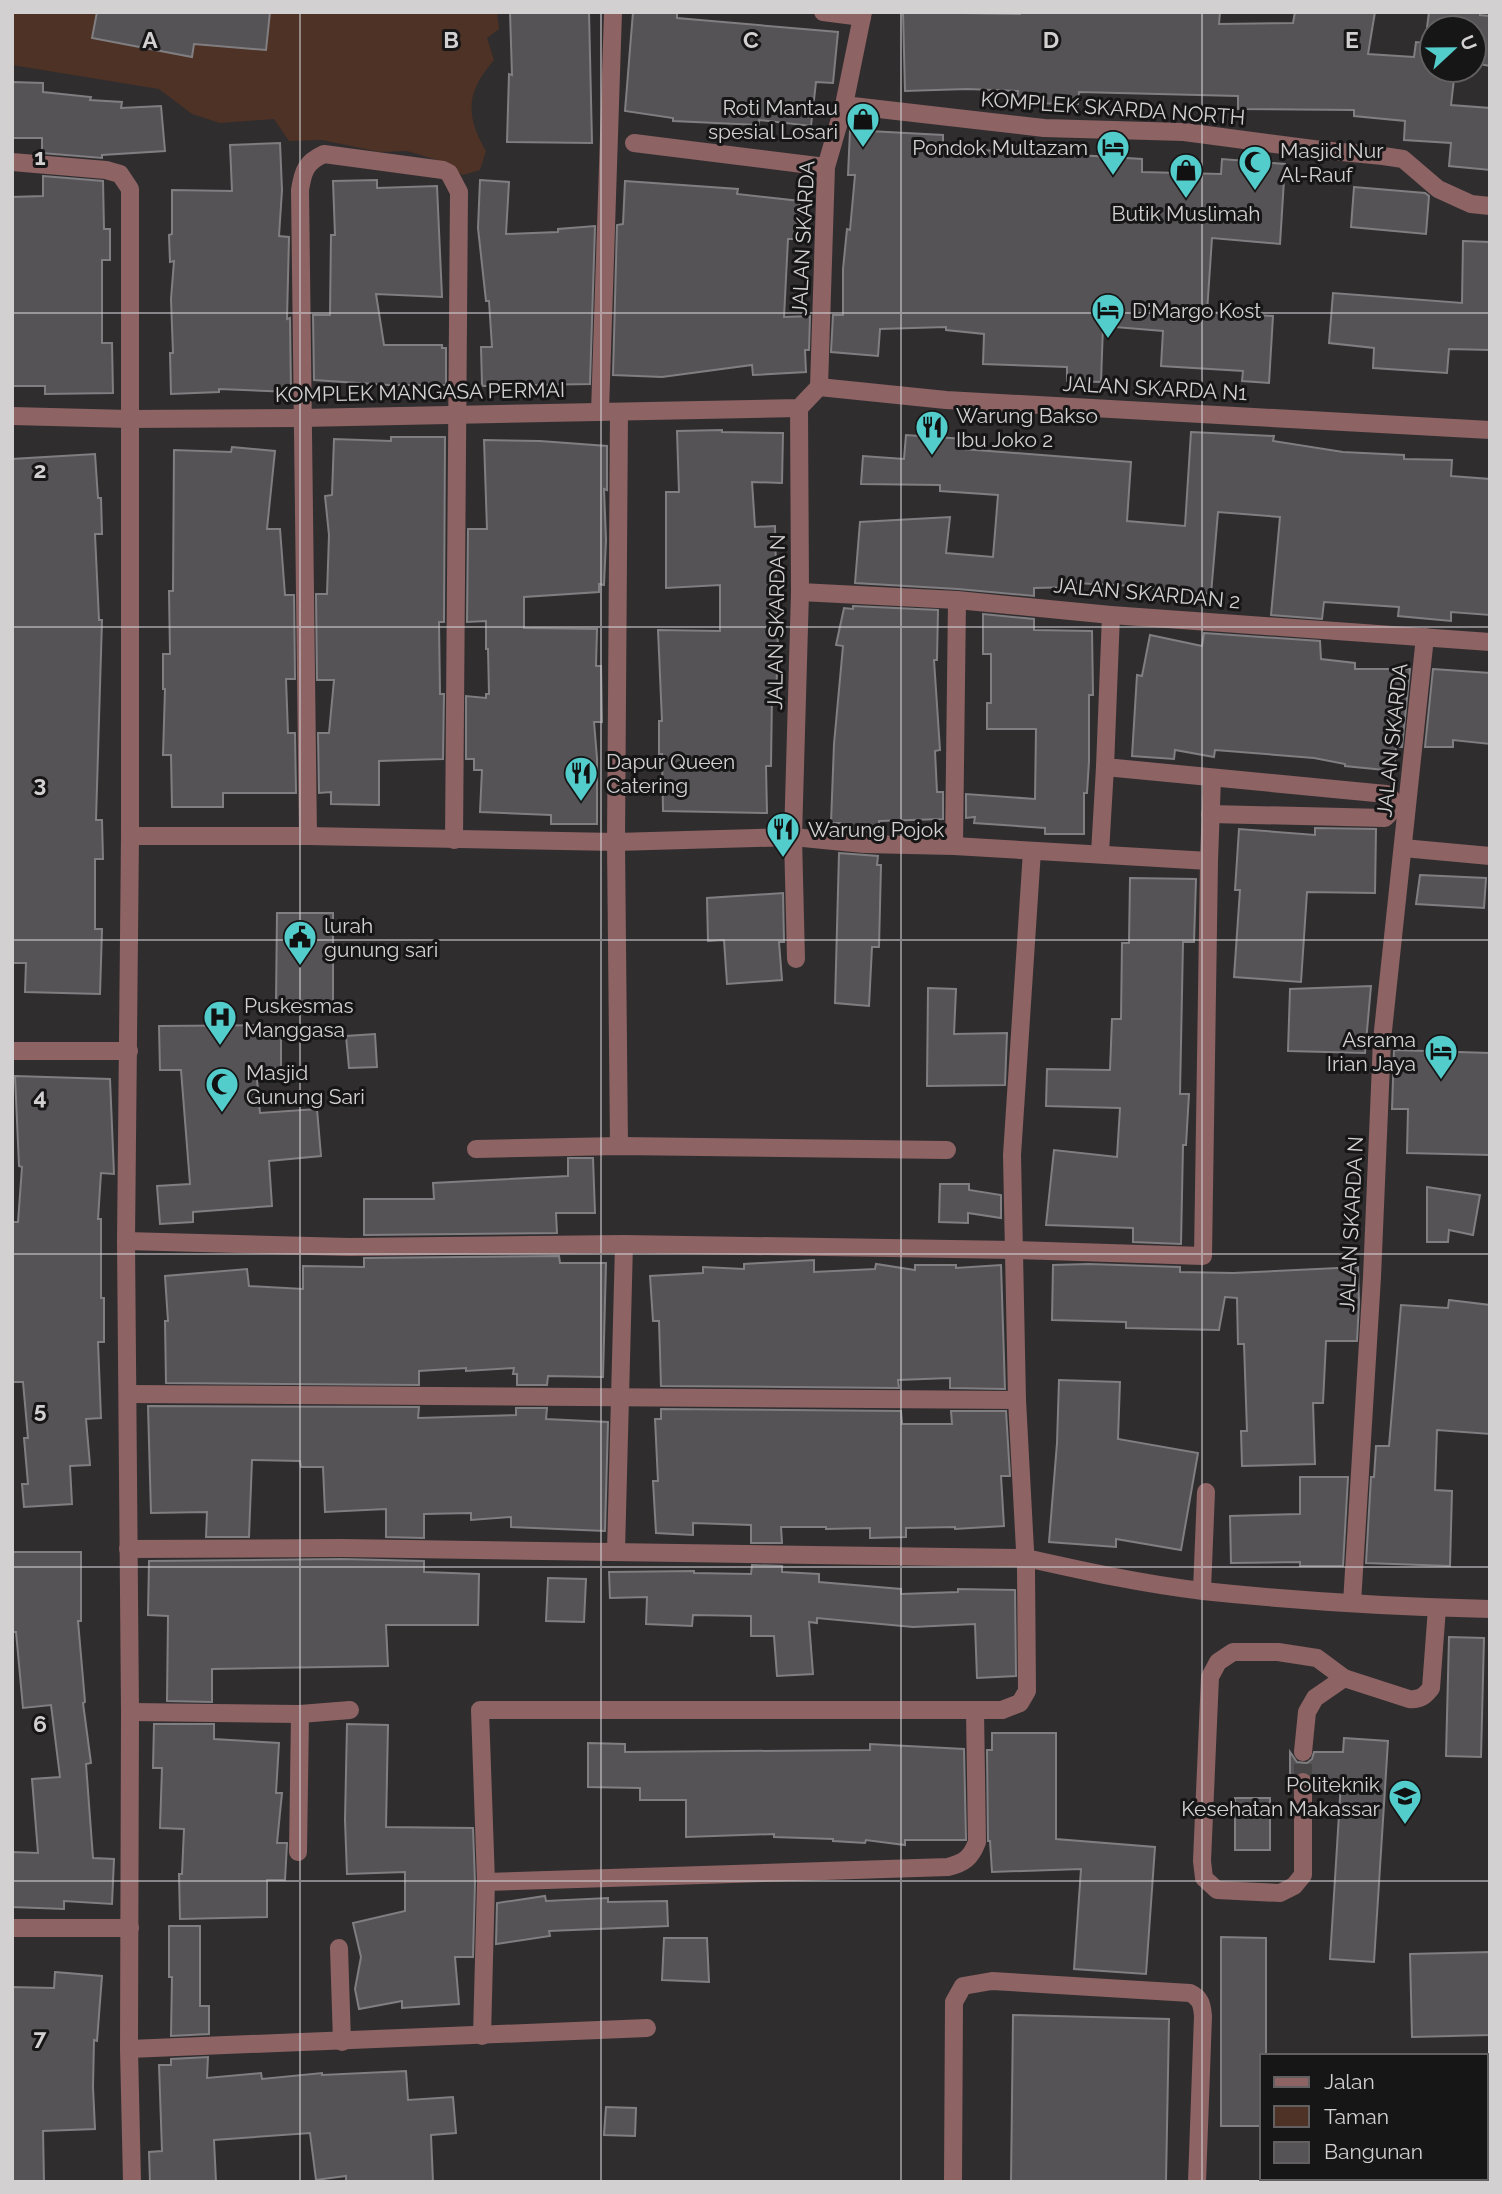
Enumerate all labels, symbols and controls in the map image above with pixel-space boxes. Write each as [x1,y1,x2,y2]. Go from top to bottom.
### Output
north arrow [1418,14,1488,84]
text: A [142,26,158,53]
text: B [443,26,459,53]
text: C [743,26,759,53]
text: D [1043,26,1059,53]
text: E [1345,26,1359,53]
text: U [1456,32,1482,53]
street label: KOMPLEK SKARDA NORTH [980,86,1246,130]
place label: Roti Mantau spesial Losari [708,95,838,144]
shop icon: Roti Mantau spesial Losari [844,100,882,149]
hotel icon: Pondok Multazam [1094,128,1132,177]
place label: Pondok Multazam [912,135,1088,160]
place label: Masjid Nur Al-Rauf [1280,138,1384,187]
text: 1 [34,143,46,170]
mosque icon: Masjid Nur Al-Rauf [1236,143,1274,192]
shop icon: Butik Muslimah [1167,151,1205,200]
street label: JALAN SKARDA [786,160,820,316]
place label: Butik Muslimah [1112,201,1260,226]
hotel icon: D'Margo Kost [1089,291,1127,340]
place label: D'Margo Kost [1132,298,1261,323]
street label: JALAN SKARDA N1 [1062,371,1248,405]
street label: KOMPLEK MANGASA PERMAI [275,377,565,407]
place label: Warung Bakso Ibu Joko 2 [956,403,1098,452]
restaurant icon: Warung Bakso Ibu Joko 2 [913,408,951,457]
text: 2 [34,456,46,483]
street label: JALAN SKARDA N [762,534,790,710]
street label: JALAN SKARDAN 2 [1053,572,1241,614]
street label: JALAN SKARDA [1371,662,1413,818]
place label: Dapur Queen Catering [606,749,735,798]
restaurant icon: Dapur Queen Catering [562,754,600,803]
text: 3 [34,770,46,797]
restaurant icon: Warung Pojok [764,810,802,859]
place label: Warung Pojok [808,817,944,842]
place label: lurah gunung sari [324,913,438,962]
public building icon: lurah gunung sari [281,918,319,967]
place label: Puskesmas Manggasa [244,993,354,1042]
hospital icon: Puskesmas Manggasa [201,998,239,1047]
place label: Asrama Irian Jaya [1327,1027,1416,1076]
hotel icon: Asrama Irian Jaya [1422,1032,1460,1081]
place label: Masjid Gunung Sari [246,1060,365,1109]
mosque icon: Masjid Gunung Sari [203,1065,241,1114]
text: 4 [33,1083,47,1110]
street label: JALAN SKARDA N [1334,1136,1368,1312]
text: 5 [34,1396,47,1423]
text: 6 [33,1710,47,1737]
place label: Politeknik Kesehatan Makassar [1181,1772,1381,1821]
school or university icon: Politeknik Kesehatan Makassar [1386,1777,1424,1826]
text: 7 [34,2023,47,2050]
legend [1260,2054,1488,2180]
text: Jalan [1324,2069,1375,2094]
text: Taman [1324,2104,1389,2129]
text: Bangunan [1324,2139,1423,2164]

